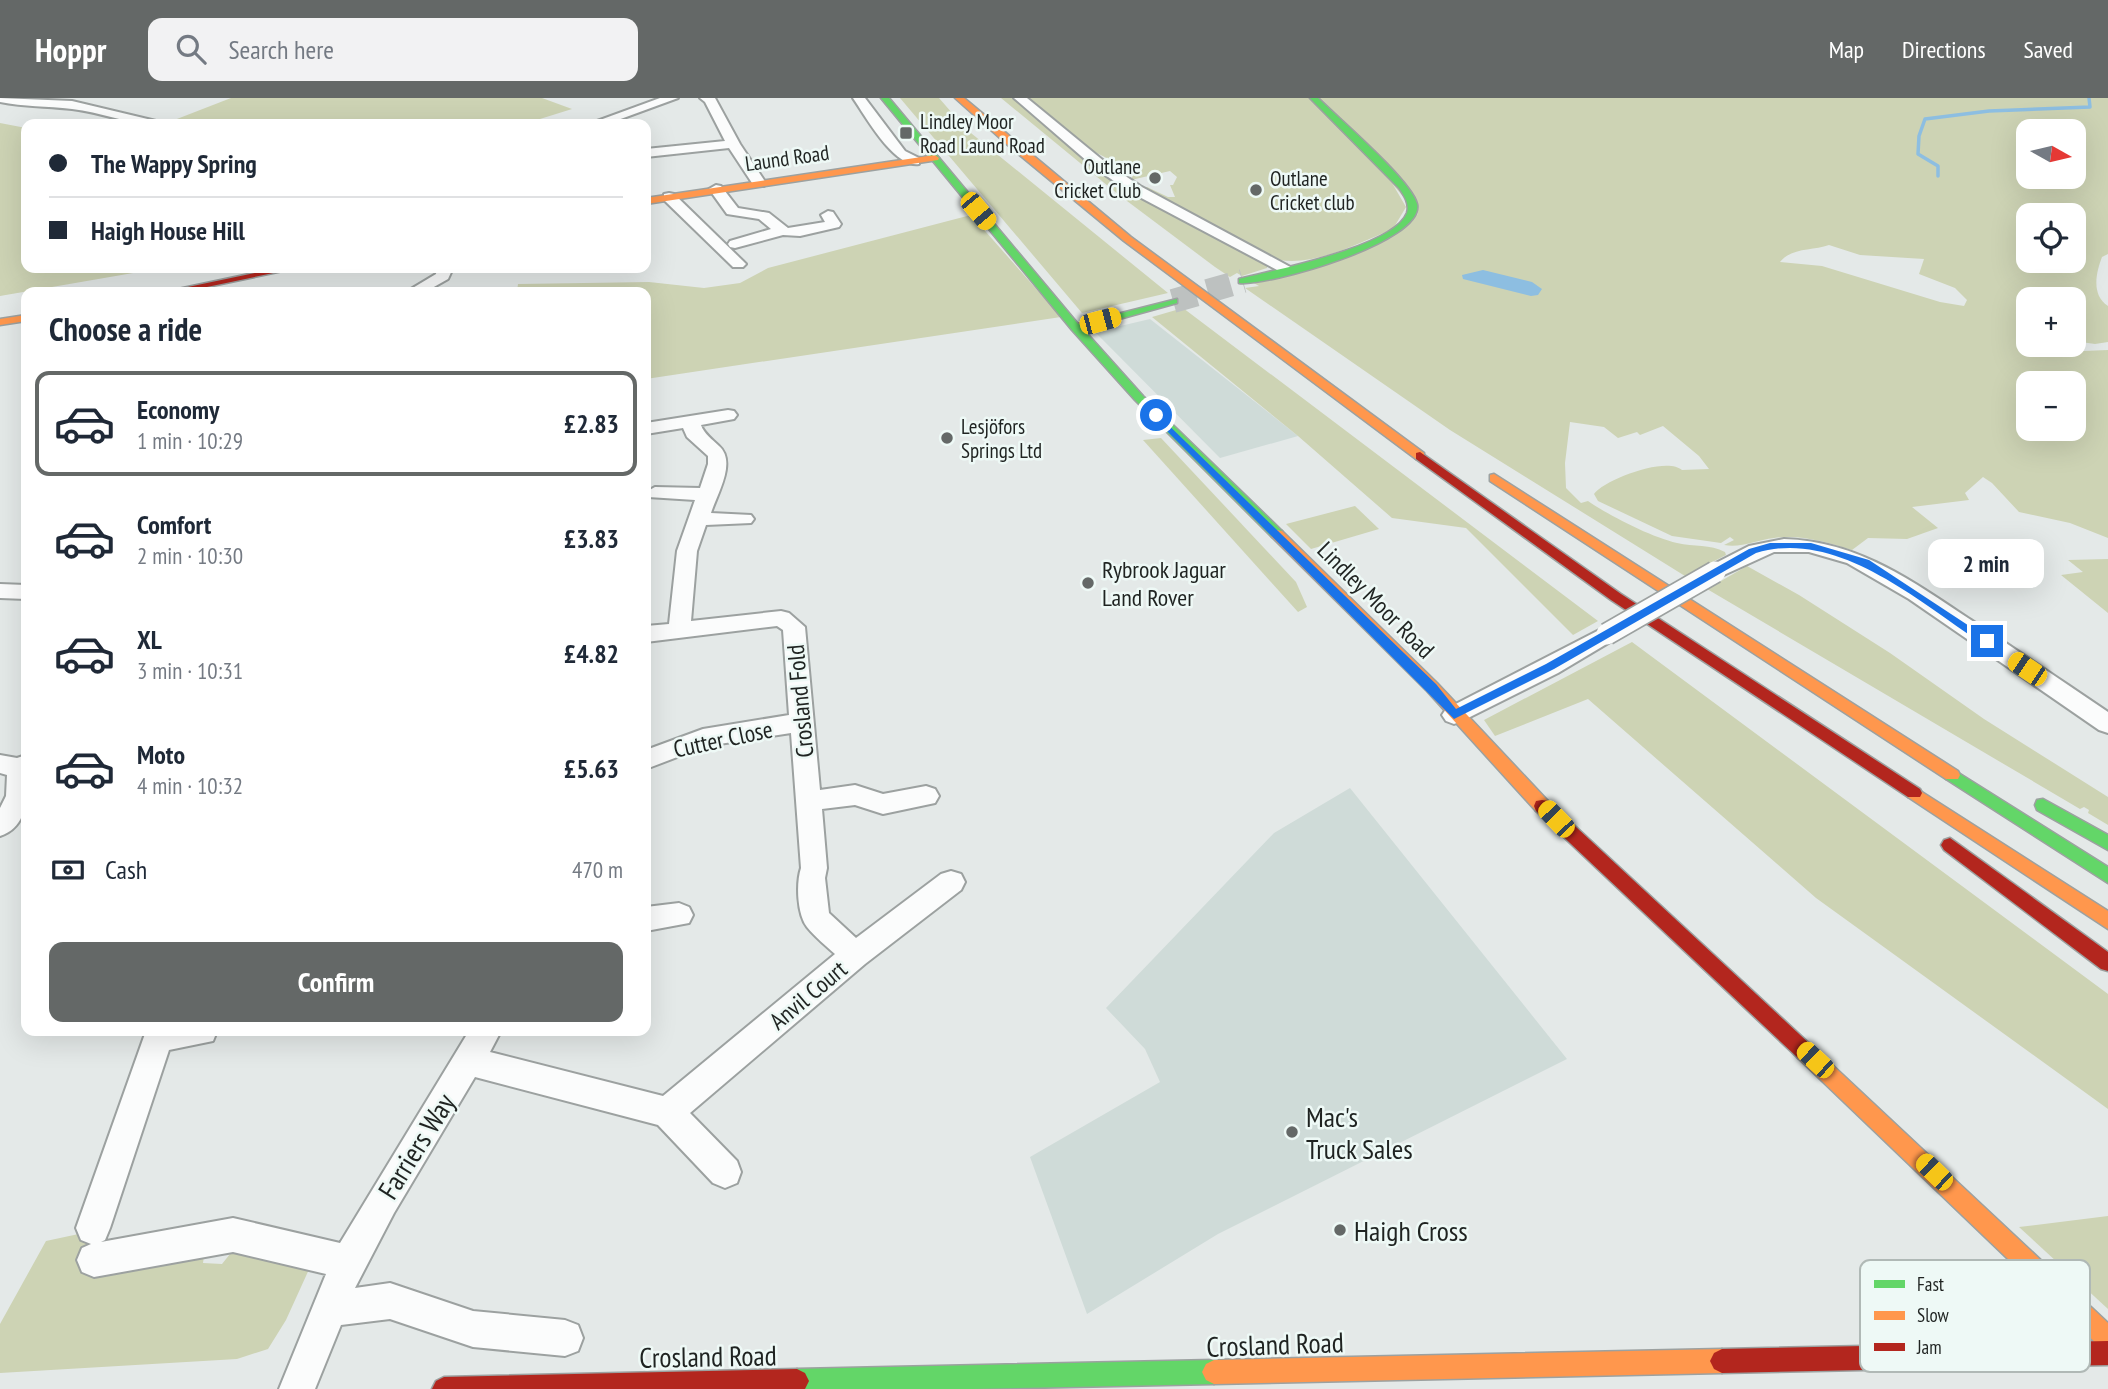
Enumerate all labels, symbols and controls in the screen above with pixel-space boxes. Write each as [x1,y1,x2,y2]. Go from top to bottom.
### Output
search box [148,18,638,81]
text: Hoppr [35,28,106,71]
icon: search [172,30,210,68]
text: Search here [228,33,334,66]
text: Map [1829,34,1864,65]
text: Directions [1902,34,1986,65]
text: Saved [2024,34,2073,65]
place label: Lindley Moor Road Laund Road [920,108,1045,159]
north arrow [2016,119,2086,189]
map controls [2016,119,2086,441]
marker: Lindley Moor Road Laund Road [898,125,914,141]
street label: Laund Road [743,139,831,177]
text: The Wappy Spring [91,147,257,180]
place label: Outlane Cricket Club [1054,153,1141,204]
place label: Outlane Cricket club [1270,165,1355,216]
marker: Outlane Cricket Club [1147,170,1163,186]
marker: Outlane Cricket club [1248,182,1264,198]
car [957,188,1000,234]
button: locate [2016,203,2086,273]
text: Haigh House Hill [91,214,245,247]
button: + [2016,287,2086,357]
car [1077,305,1124,337]
text: Choose a ride [49,308,202,350]
button: − [2016,371,2086,441]
icon: car [53,392,116,455]
text: Economy [137,393,219,426]
route start [1140,399,1172,431]
text: £2.83 [564,407,619,440]
place label: Lesjöfors Springs Ltd [961,413,1042,464]
text: 1 min · 10:29 [137,426,243,455]
marker: Lesjöfors Springs Ltd [939,430,955,446]
icon: car [53,507,116,570]
text: Comfort [137,508,211,541]
text: £3.83 [564,522,619,555]
street label: Lindley Moor Road [1311,535,1441,665]
callout: 2 min [1929,540,2045,588]
text: 2 min · 10:30 [137,541,243,570]
text: 2 min [1963,549,2009,578]
place label: Rybrook Jaguar Land Rover [1102,554,1226,613]
marker: Rybrook Jaguar Land Rover [1080,575,1096,591]
icon: car [53,622,116,685]
text: XL [137,623,162,656]
route end [1971,625,2003,657]
text: £4.82 [564,637,619,670]
street label: Crosland Fold [780,643,820,759]
car [2004,649,2051,689]
text: 3 min · 10:31 [137,656,243,685]
street label: Cutter Close [671,713,775,765]
icon: car [53,737,116,800]
text: Moto [137,738,185,771]
text: £5.63 [564,752,619,785]
text: 4 min · 10:32 [137,771,243,800]
car [1534,797,1579,841]
icon: cash [49,851,87,889]
text: Cash [105,853,147,886]
text: 470 m [572,855,623,884]
button: Confirm [49,942,623,1022]
street label: Anvil Court [763,953,853,1036]
car [1793,1038,1838,1082]
street label: Farriers Way [369,1086,463,1206]
place label: Mac's Truck Sales [1306,1098,1413,1167]
marker: Mac's Truck Sales [1284,1124,1300,1140]
car [1912,1150,1957,1194]
place label: Haigh Cross [1354,1212,1468,1249]
marker: Haigh Cross [1332,1222,1348,1238]
legend [1860,1260,2090,1372]
text: Fast [1917,1272,1945,1296]
text: Slow [1917,1303,1950,1327]
street label: Crosland Road [1206,1323,1344,1365]
text: Jam [1916,1335,1942,1359]
street label: Crosland Road [639,1336,777,1376]

